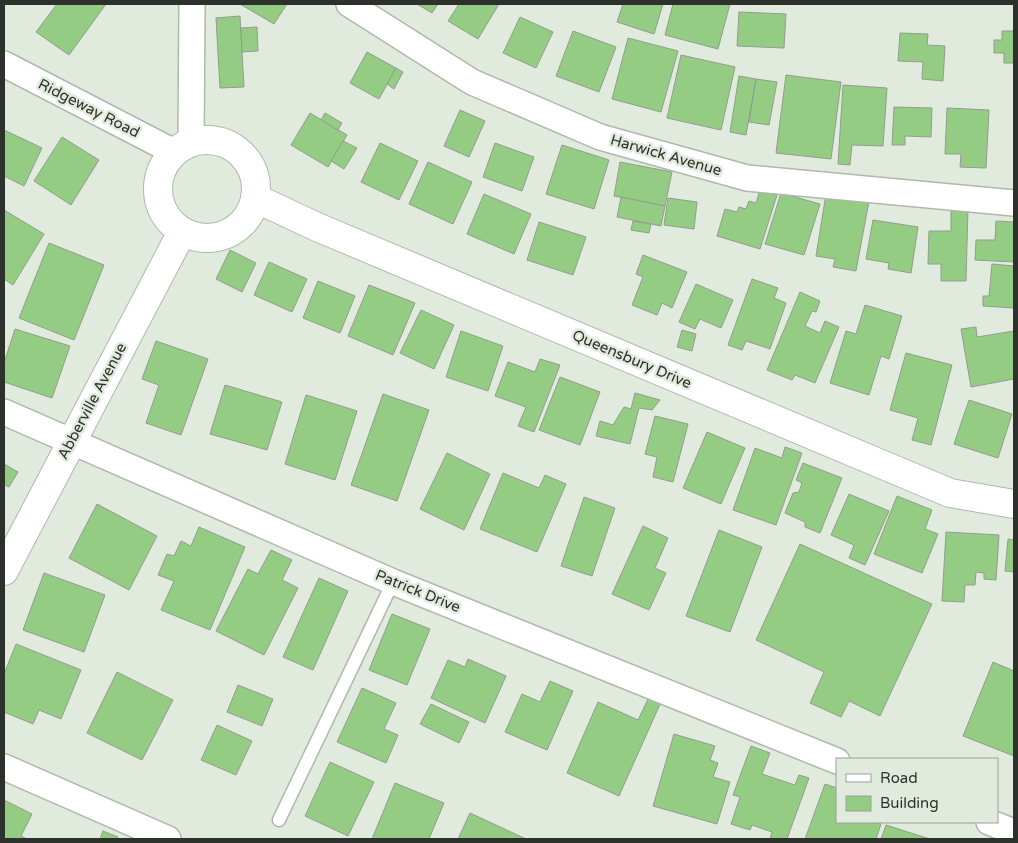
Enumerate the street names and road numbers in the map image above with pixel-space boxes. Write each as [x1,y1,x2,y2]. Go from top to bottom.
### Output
street label: Ridgeway Road [35,75,143,141]
street label: Harwick Avenue [608,131,724,179]
street label: Queensbury Drive [570,326,694,392]
street label: Abberville Avenue [54,340,130,462]
street label: Patrick Drive [373,566,463,616]

